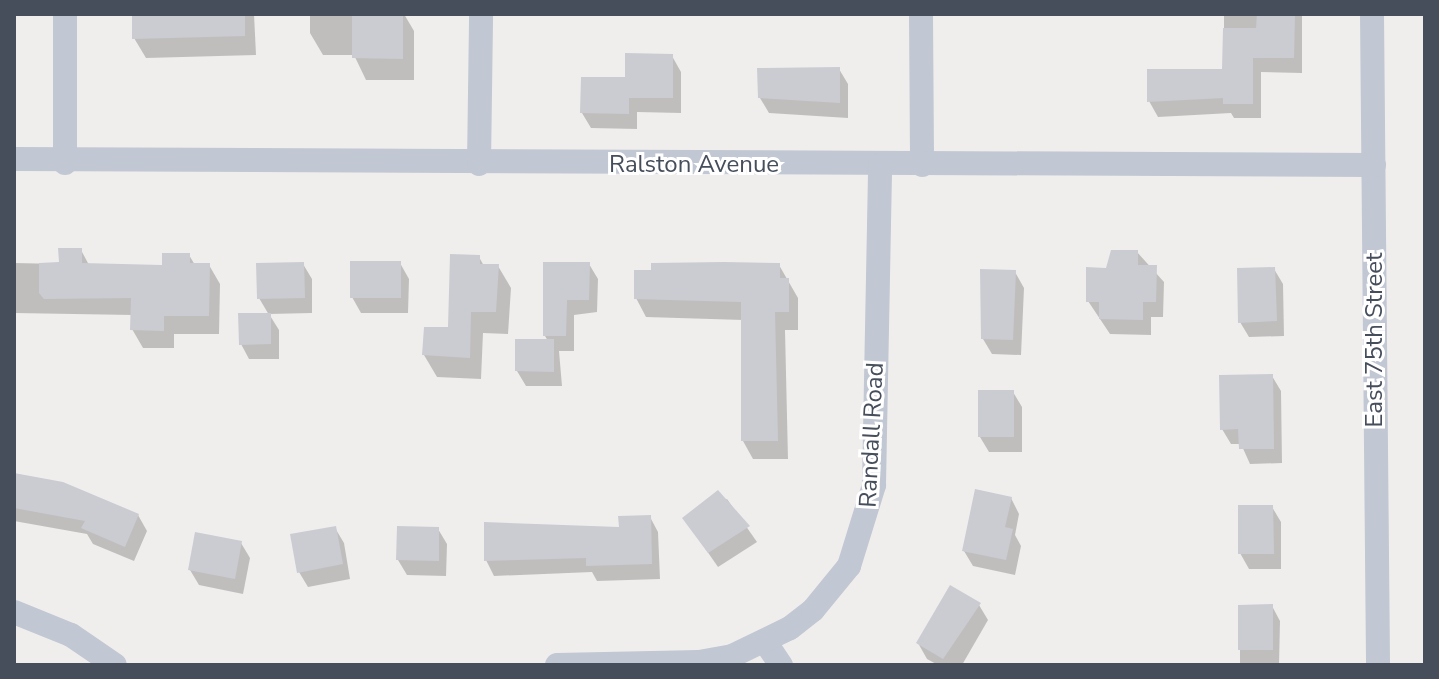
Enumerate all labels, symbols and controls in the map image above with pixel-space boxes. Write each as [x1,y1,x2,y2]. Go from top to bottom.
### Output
street label: Ralston Avenue [609,151,779,179]
street label: East 75th Street [1361,252,1389,428]
street label: Randall Road [854,362,890,508]

